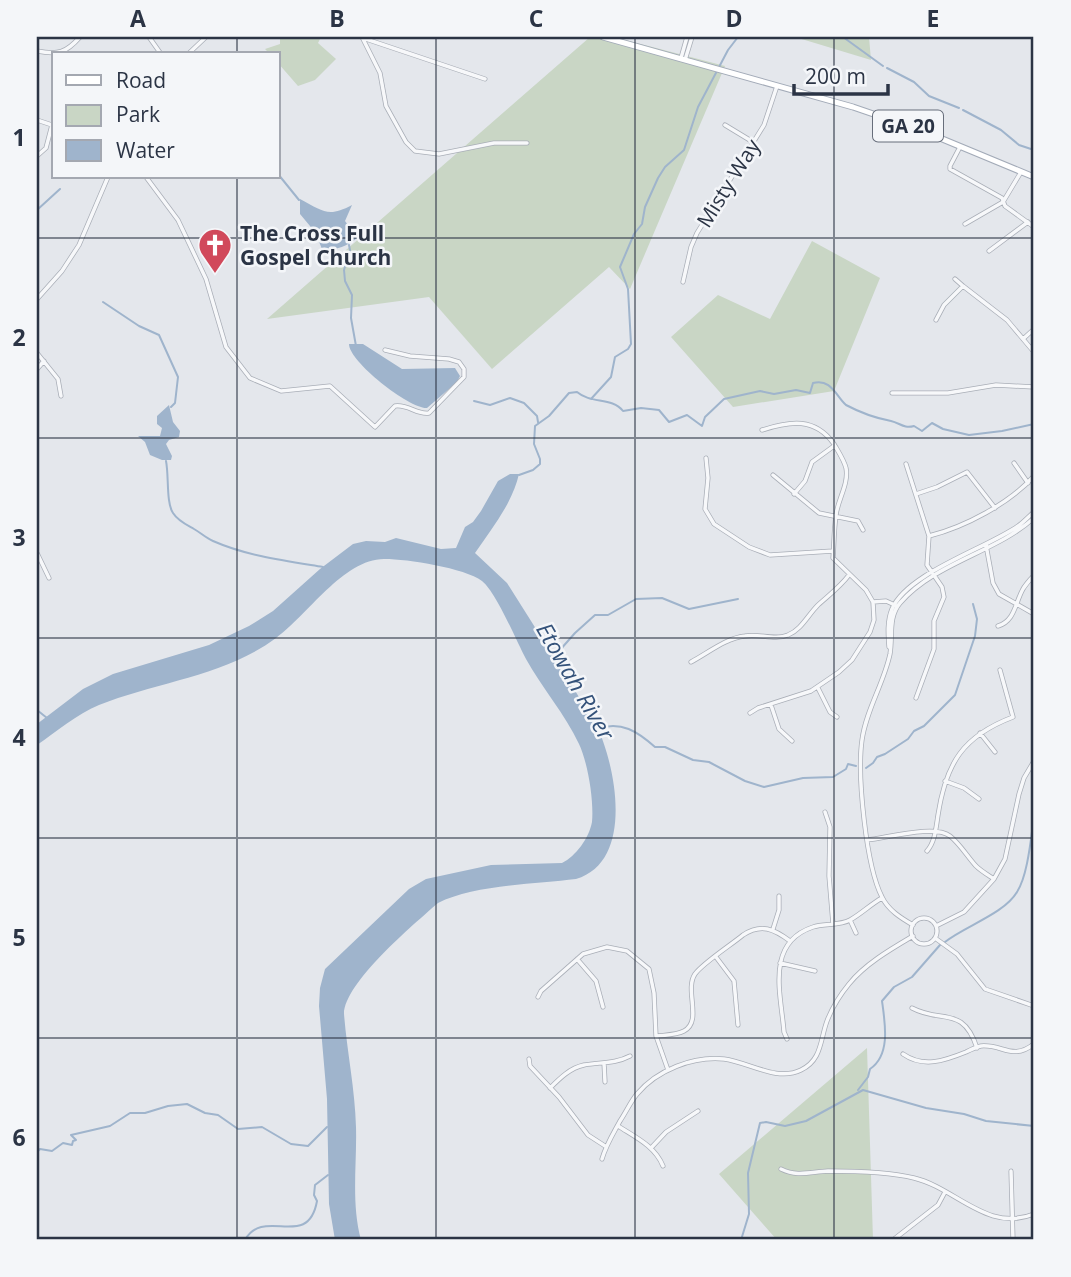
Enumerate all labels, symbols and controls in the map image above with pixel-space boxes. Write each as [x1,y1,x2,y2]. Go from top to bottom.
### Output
text: A [130,2,146,34]
text: B [329,2,345,34]
text: C [529,2,543,34]
text: D [725,2,743,34]
text: E [927,2,939,34]
legend [52,52,280,178]
scale bar [794,52,889,96]
text: 200 m [805,62,866,90]
text: Road [116,66,166,94]
text: Park [116,100,160,128]
road number: GA 20 [873,110,943,142]
text: 1 [12,121,26,153]
street label: Misty Way [690,133,766,233]
text: Water [116,136,175,164]
place label: The Cross Full Gospel Church [240,219,391,271]
church icon: The Cross Full Gospel Church [196,226,234,275]
text: 2 [12,321,26,353]
text: 3 [12,521,26,553]
water label: Etowah River [529,616,623,747]
text: 4 [12,721,26,753]
text: 5 [12,921,26,953]
text: 6 [12,1121,26,1153]

